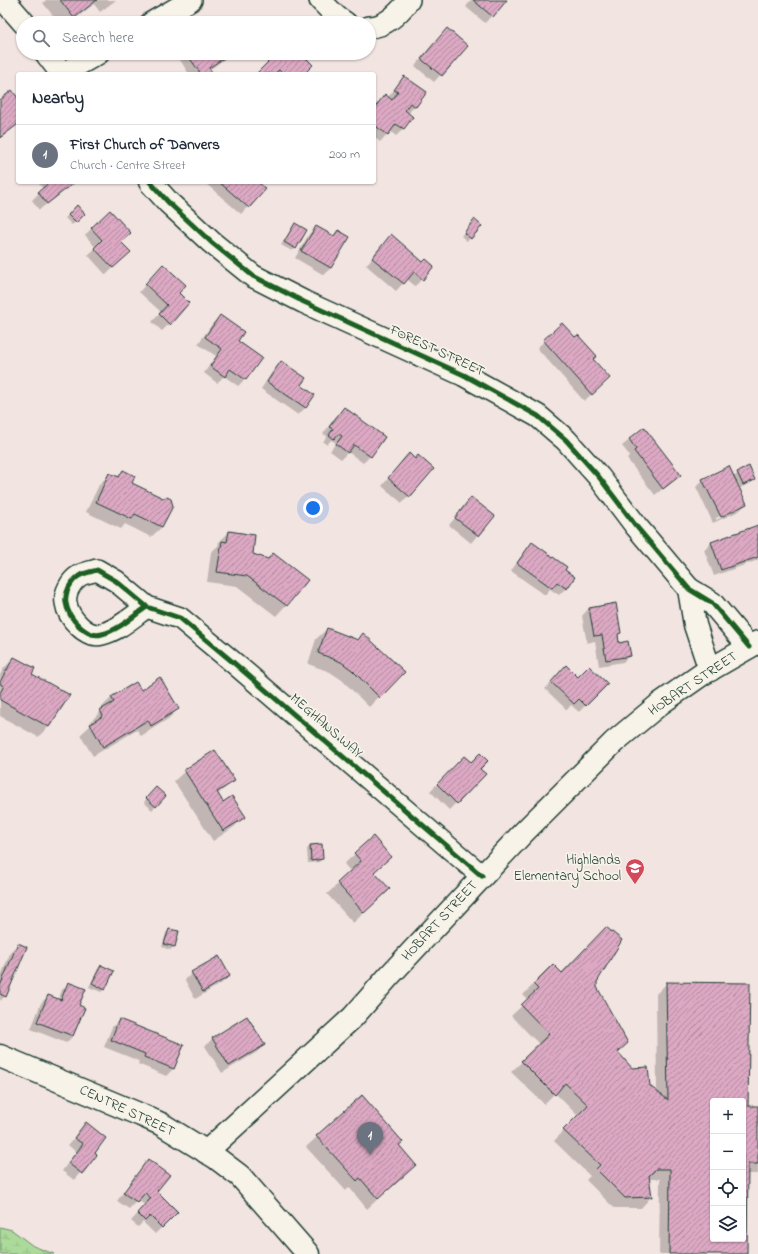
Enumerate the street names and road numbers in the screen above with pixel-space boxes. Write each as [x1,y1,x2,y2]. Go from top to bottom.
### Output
street label: FOREST STREET [385,319,488,382]
street label: HOBART STREET [644,646,742,722]
street label: MEGHANS WAY [285,688,367,764]
street label: HOBART STREET [397,876,483,966]
street label: CENTRE STREET [76,1080,178,1142]

